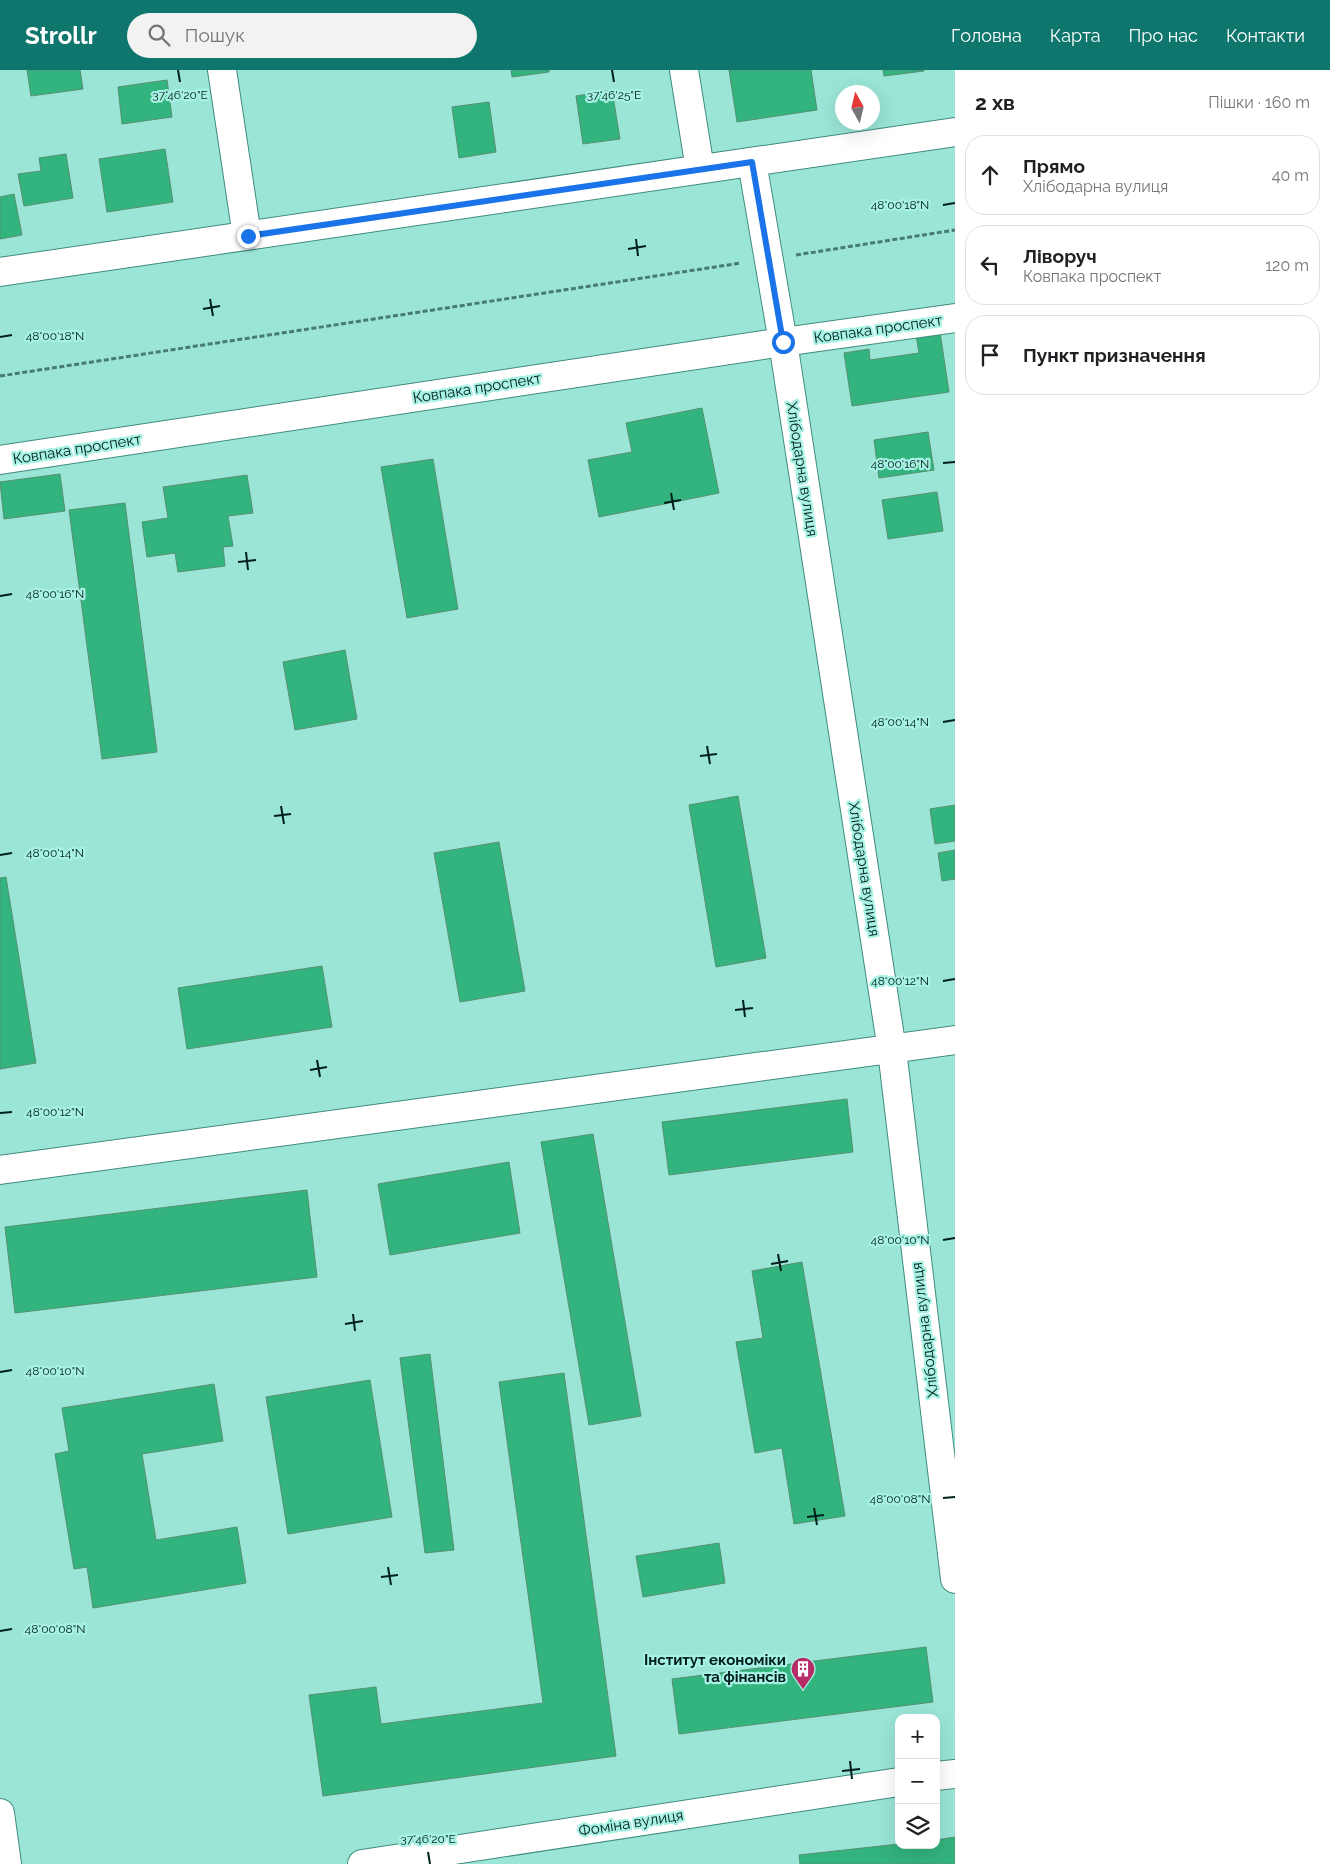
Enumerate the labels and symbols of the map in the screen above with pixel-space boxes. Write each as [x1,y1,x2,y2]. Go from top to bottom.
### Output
north arrow [835,85,880,130]
text: 37°46'20"E [152,88,208,102]
text: 37°46'25"E [587,88,641,102]
text: 48°00'18"N [871,198,929,212]
route end [237,225,260,248]
street label: Ковпака проспект [813,311,943,347]
text: 48°00'18"N [26,329,84,343]
route start [772,331,795,354]
street label: Ковпака проспект [412,369,542,407]
street label: Хлібодарна вулиця [782,400,822,538]
street label: Ковпака проспект [12,430,142,468]
text: 48°00'16"N [871,457,929,471]
text: 48°00'16"N [26,587,84,601]
text: 48°00'14"N [871,715,929,729]
street label: Хлібодарна вулиця [844,800,884,938]
text: 48°00'14"N [26,846,84,860]
text: 48°00'12"N [871,974,929,988]
text: 48°00'12"N [26,1105,84,1119]
text: 48°00'10"N [871,1233,929,1247]
street label: Хлібодарна вулиця [908,1261,942,1399]
text: 48°00'10"N [26,1364,84,1378]
text: 48°00'08"N [870,1492,930,1506]
text: 48°00'08"N [25,1622,85,1636]
place label: Інститут економіки та фінансів [644,1651,786,1686]
building icon: Інститут економіки та фінансів [790,1656,816,1690]
street label: Фоміна вулиця [577,1806,685,1840]
text: 37°46'20"E [400,1832,456,1846]

